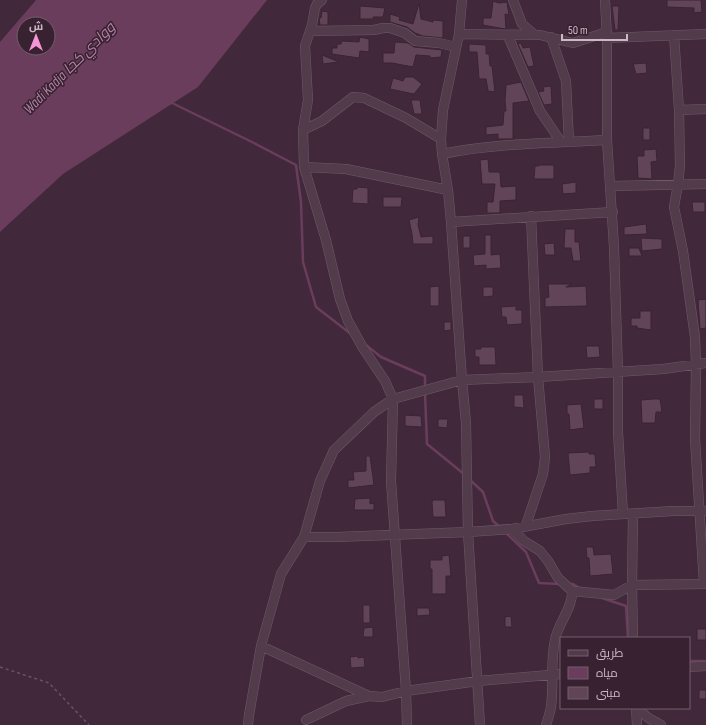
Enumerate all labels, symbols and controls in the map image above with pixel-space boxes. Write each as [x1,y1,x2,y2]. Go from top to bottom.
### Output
north arrow [16,16,56,56]
scale bar [562,16,627,42]
water label: Wadi Kadja ووادي كجا [19,18,121,120]
text: ش [29,20,43,33]
text: 50 m [568,23,588,38]
legend [560,637,690,709]
text: طريق [596,646,624,661]
text: مياه [596,666,618,681]
text: مبنى [596,686,621,701]

